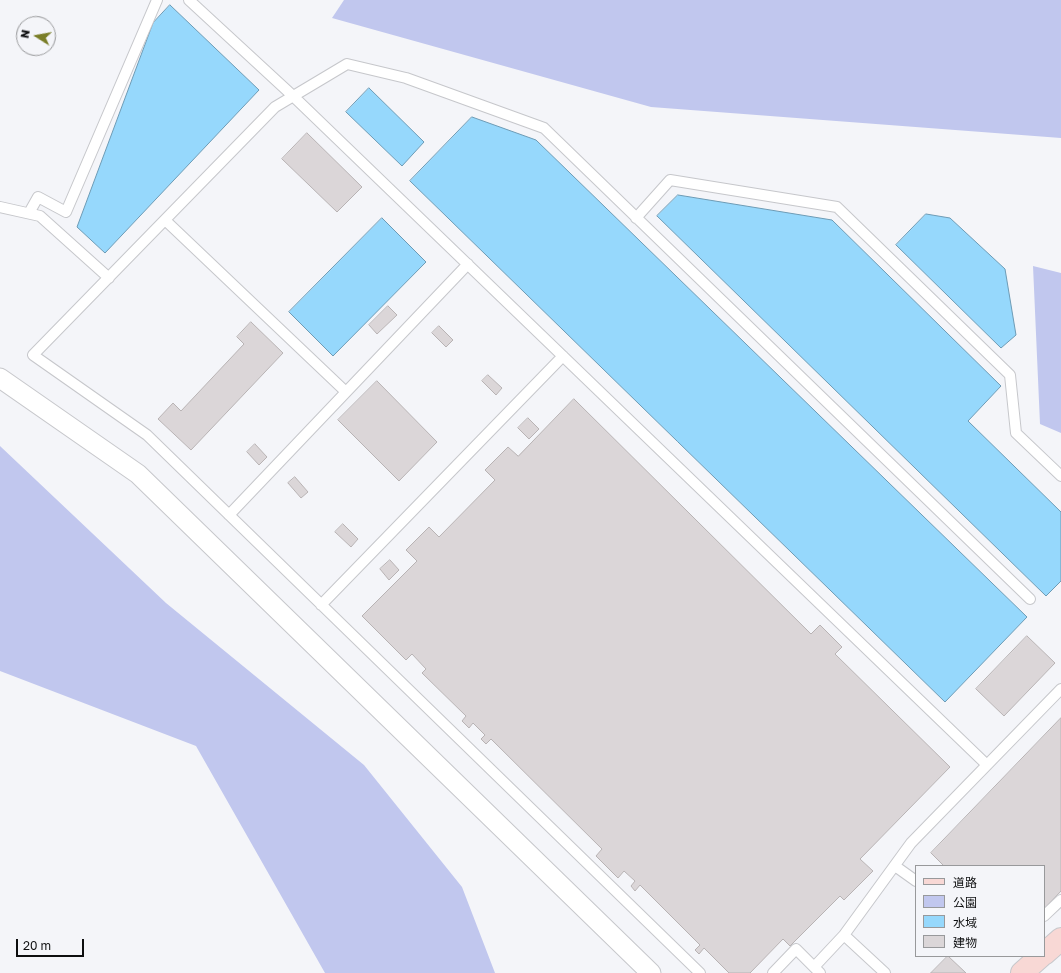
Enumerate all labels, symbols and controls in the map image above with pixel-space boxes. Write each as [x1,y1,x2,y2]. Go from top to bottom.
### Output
north arrow [16,16,56,56]
text: N [18,28,32,39]
legend [915,865,1045,957]
text: 道路 [953,875,977,890]
text: 公園 [953,895,977,910]
text: 水域 [953,915,977,930]
scale bar [18,931,86,957]
text: 建物 [953,935,977,950]
text: 20 m [23,938,51,953]

